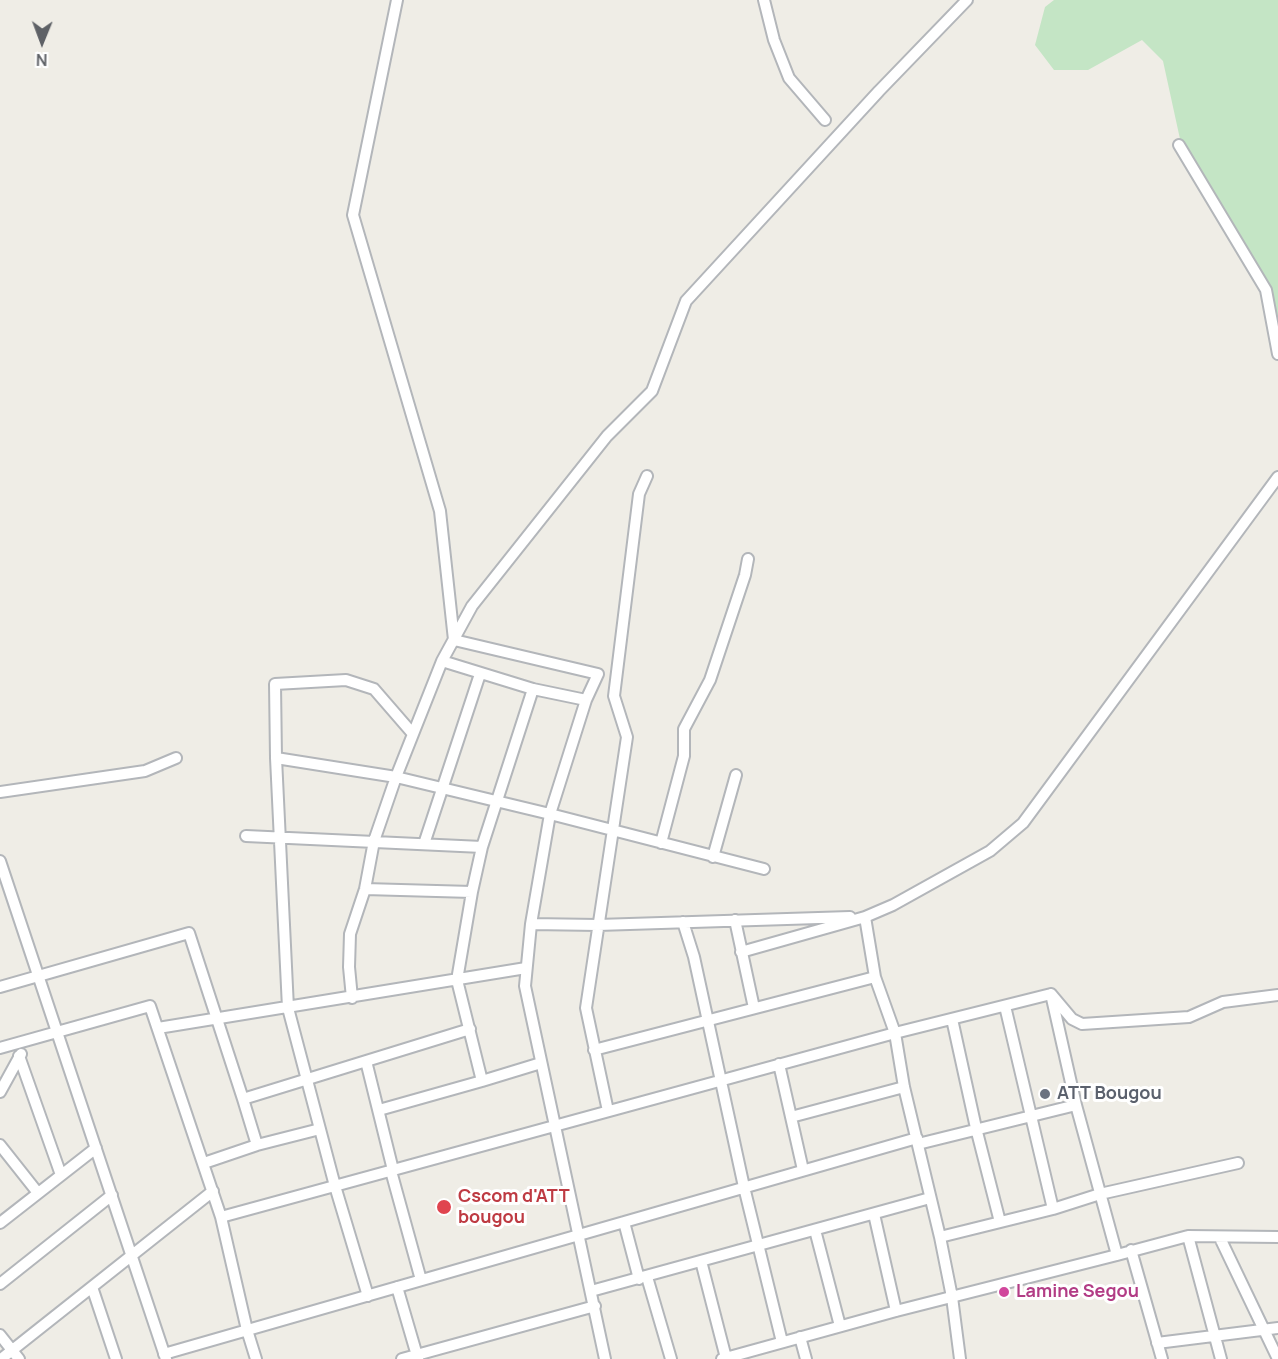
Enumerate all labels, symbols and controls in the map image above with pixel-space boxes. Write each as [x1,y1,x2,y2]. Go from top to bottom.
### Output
north arrow [12,12,72,72]
text: N [36,49,48,71]
place label: ATT Bougou [1057,1083,1162,1105]
marker: ATT Bougou [1038,1087,1052,1101]
place label: Cscom d'ATT bougou [458,1186,570,1228]
marker: Cscom d'ATT bougou [435,1198,453,1216]
place label: Lamine Segou [1016,1281,1139,1303]
marker: Lamine Segou [997,1285,1011,1299]

